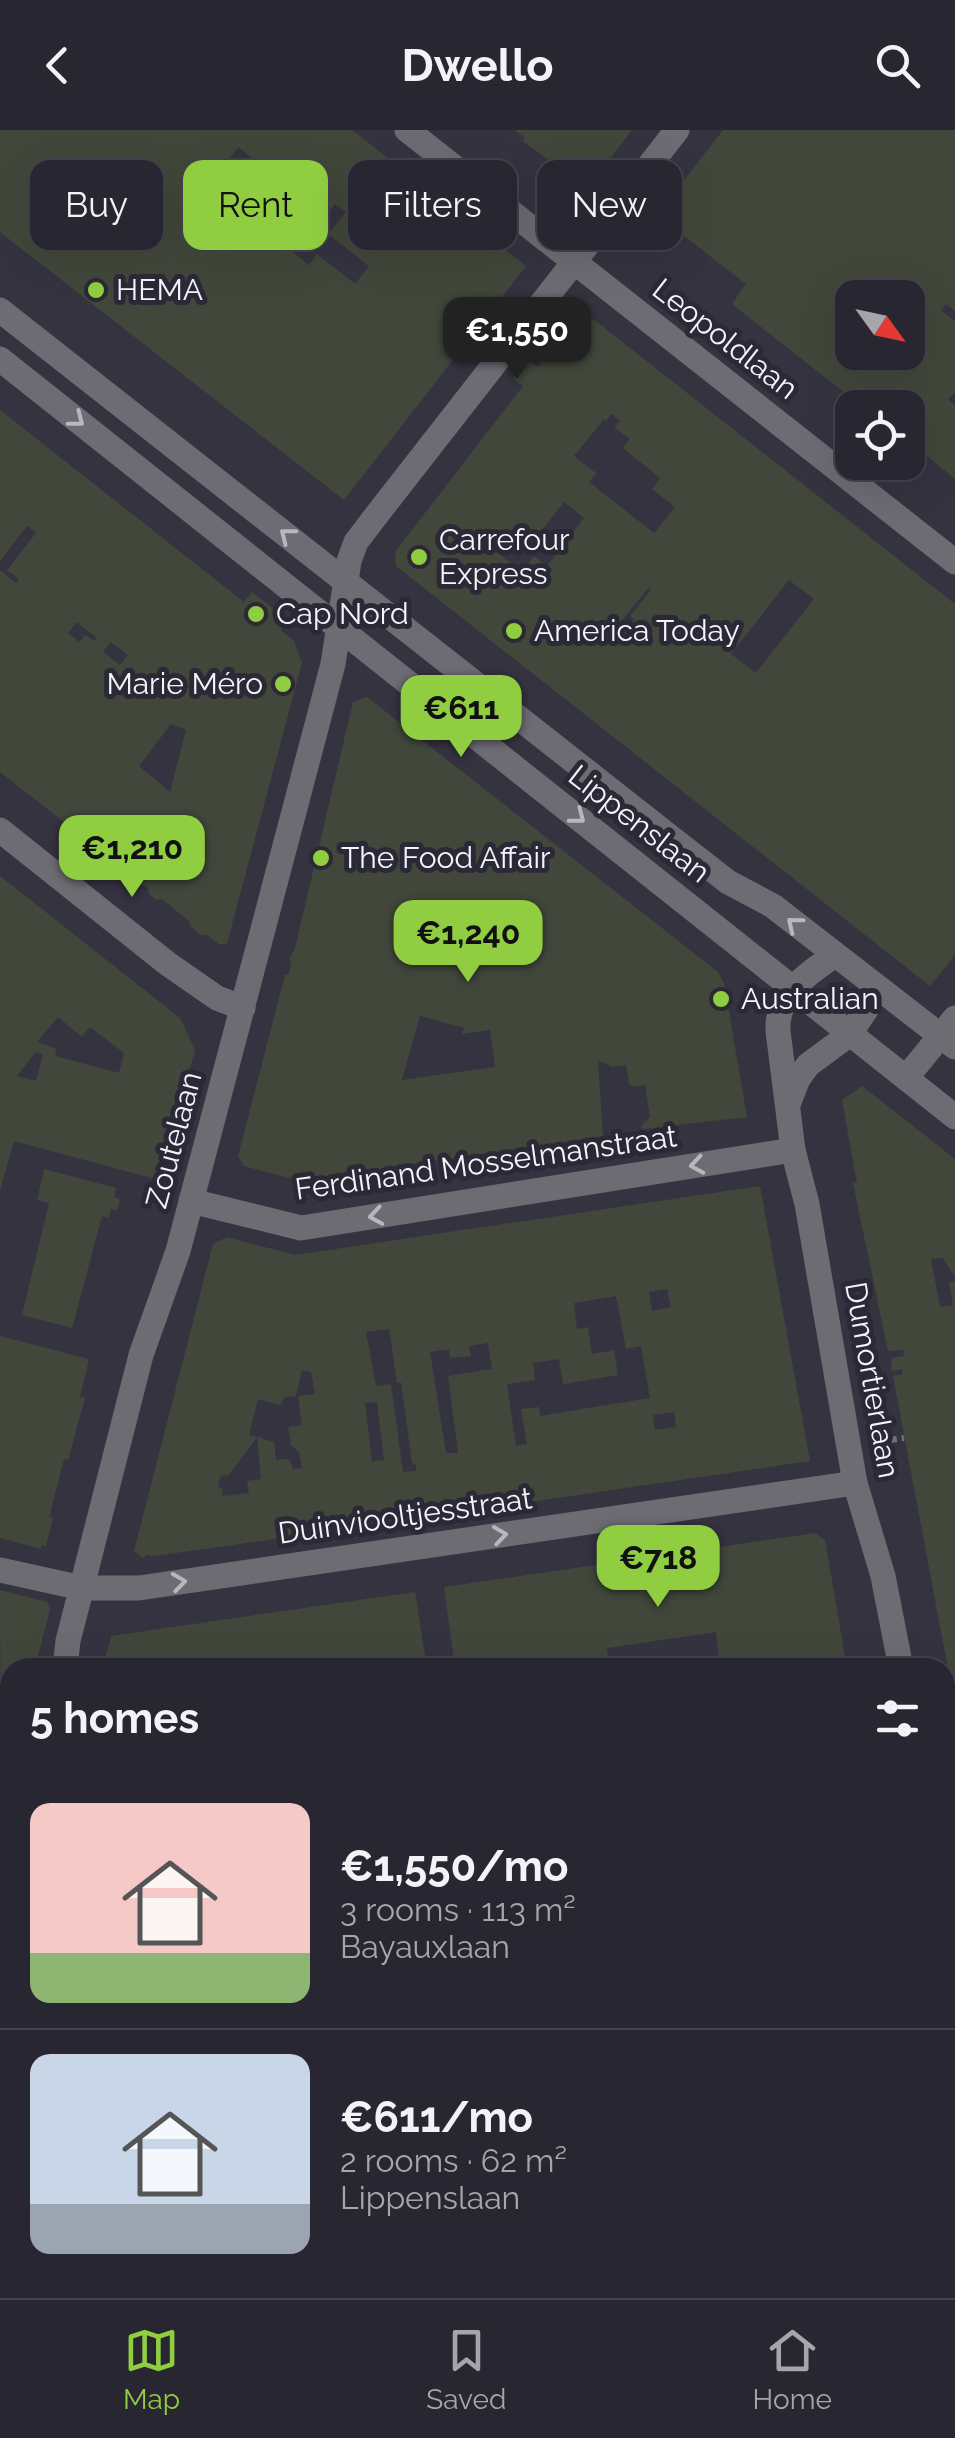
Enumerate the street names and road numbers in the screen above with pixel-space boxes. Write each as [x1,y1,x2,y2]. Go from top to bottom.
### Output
street label: Leopoldlaan [646,271,805,406]
street label: Lippenslaan [562,758,717,889]
street label: Zoutelaan [139,1068,209,1212]
street label: Ferdinand Mosselmanstraat [293,1118,679,1207]
street label: Dumortierlaan [838,1279,907,1481]
street label: Duinviooltjesstraat [276,1480,534,1551]

